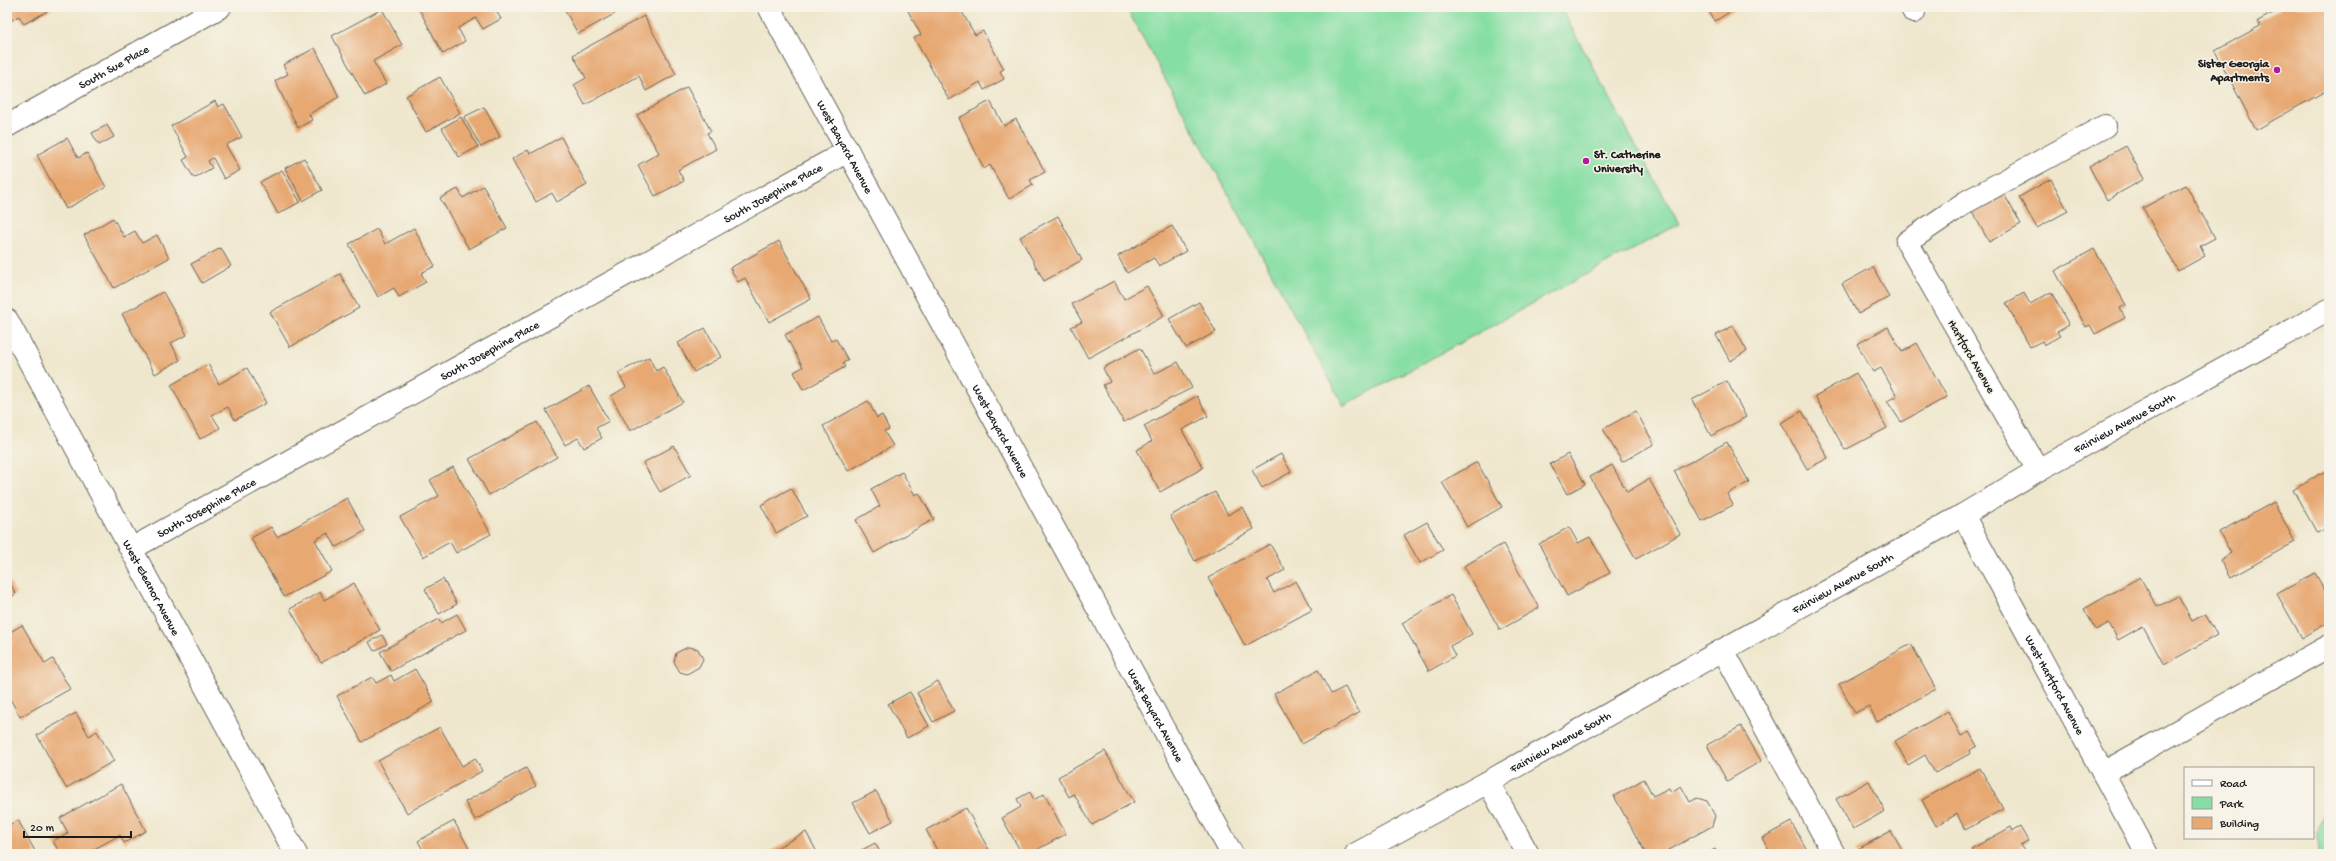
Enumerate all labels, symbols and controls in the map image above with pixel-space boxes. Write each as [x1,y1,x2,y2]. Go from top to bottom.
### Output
street label: South Sue Place [77,43,153,93]
place label: Sister Georgia Apartments [2198,58,2270,86]
marker: Sister Georgia Apartments [2272,65,2282,75]
street label: West Bayard Avenue [812,98,875,197]
place label: St. Catherine University [1594,149,1661,177]
marker: St. Catherine University [1581,156,1591,166]
street label: South Josephine Place [722,161,826,228]
street label: South Josephine Place [439,318,543,385]
street label: Hartford Avenue [1944,318,1997,397]
street label: West Bayard Avenue [968,383,1030,482]
street label: Fairview Avenue South [2071,391,2179,458]
street label: South Josephine Place [155,476,260,542]
street label: West Eleanor Avenue [118,538,182,639]
street label: Fairview Avenue South [1790,550,1897,619]
street label: West Hartford Avenue [2021,633,2086,739]
street label: West Bayard Avenue [1123,667,1186,766]
street label: Fairview Avenue South [1507,709,1614,778]
legend [2184,767,2314,839]
text: Road [2220,778,2247,792]
text: Park [2219,798,2245,812]
scale bar [24,813,131,839]
text: Building [2219,818,2259,832]
text: 20 m [30,822,55,836]

